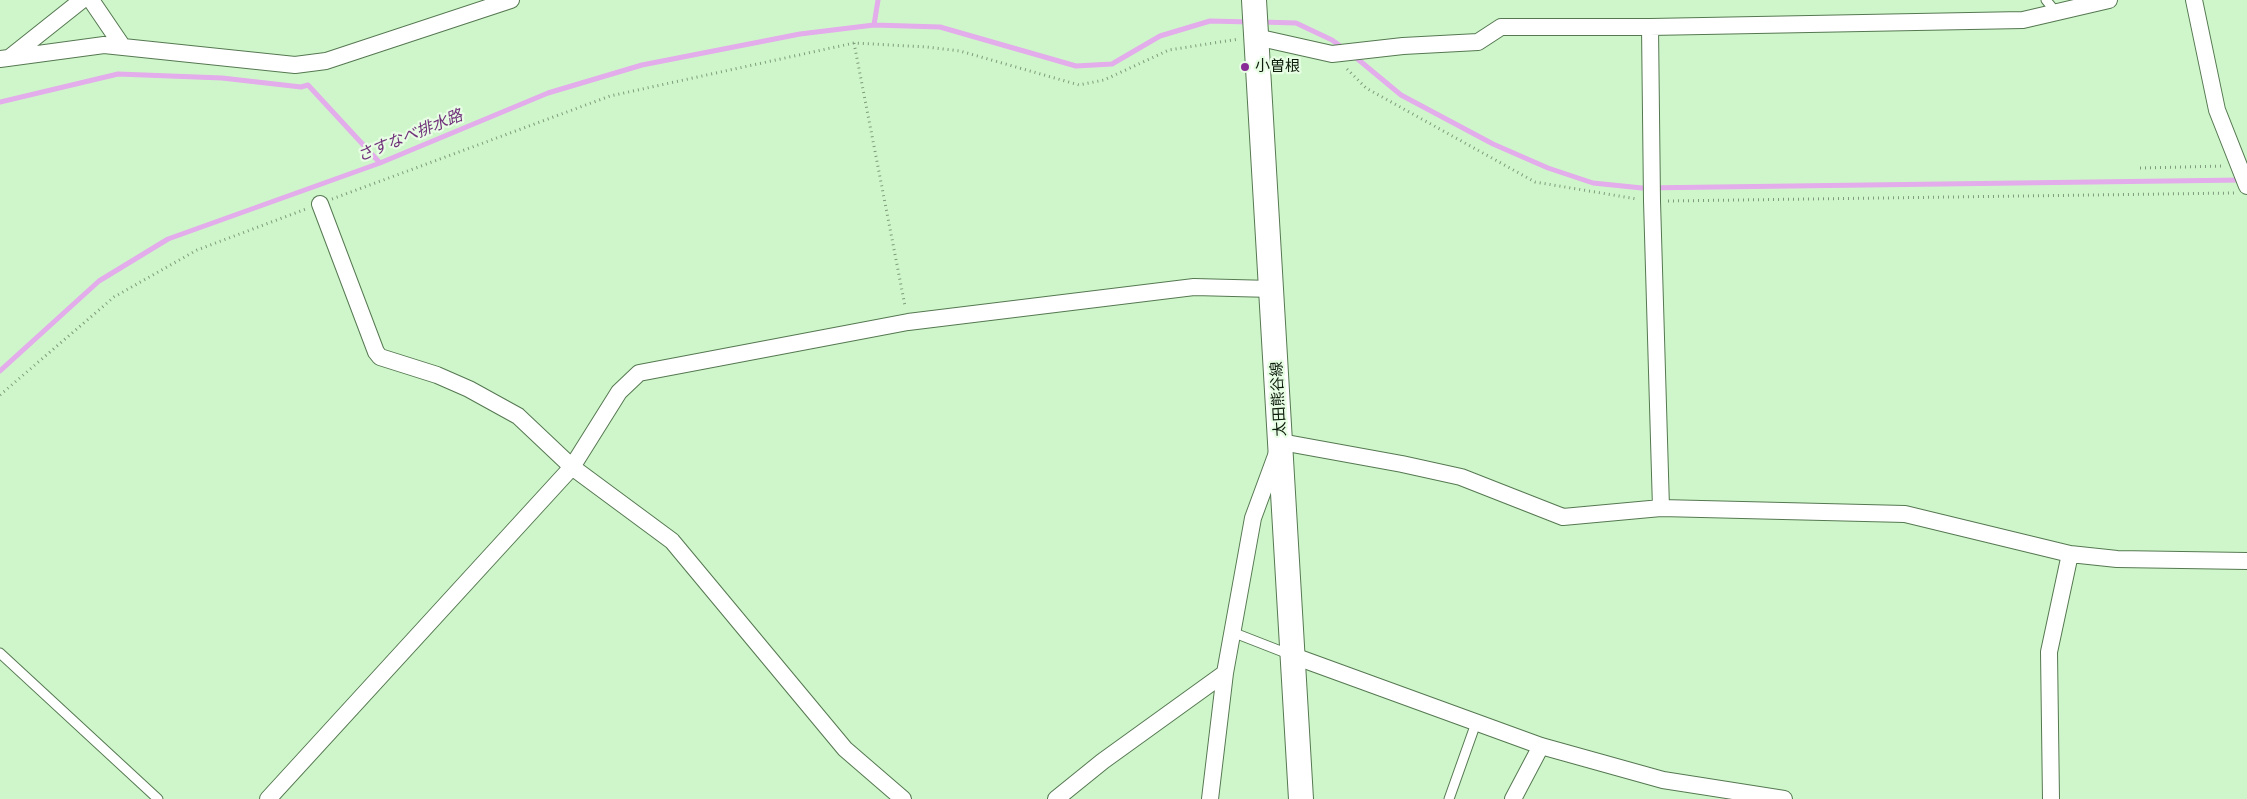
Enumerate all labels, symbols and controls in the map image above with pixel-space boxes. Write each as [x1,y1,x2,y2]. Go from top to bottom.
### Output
place label: 小曽根 [1255,58,1300,76]
marker: 小曽根 [1239,61,1251,73]
water label: さすなべ排水路 [354,106,466,166]
street label: 太田熊谷線 [1268,361,1290,437]

